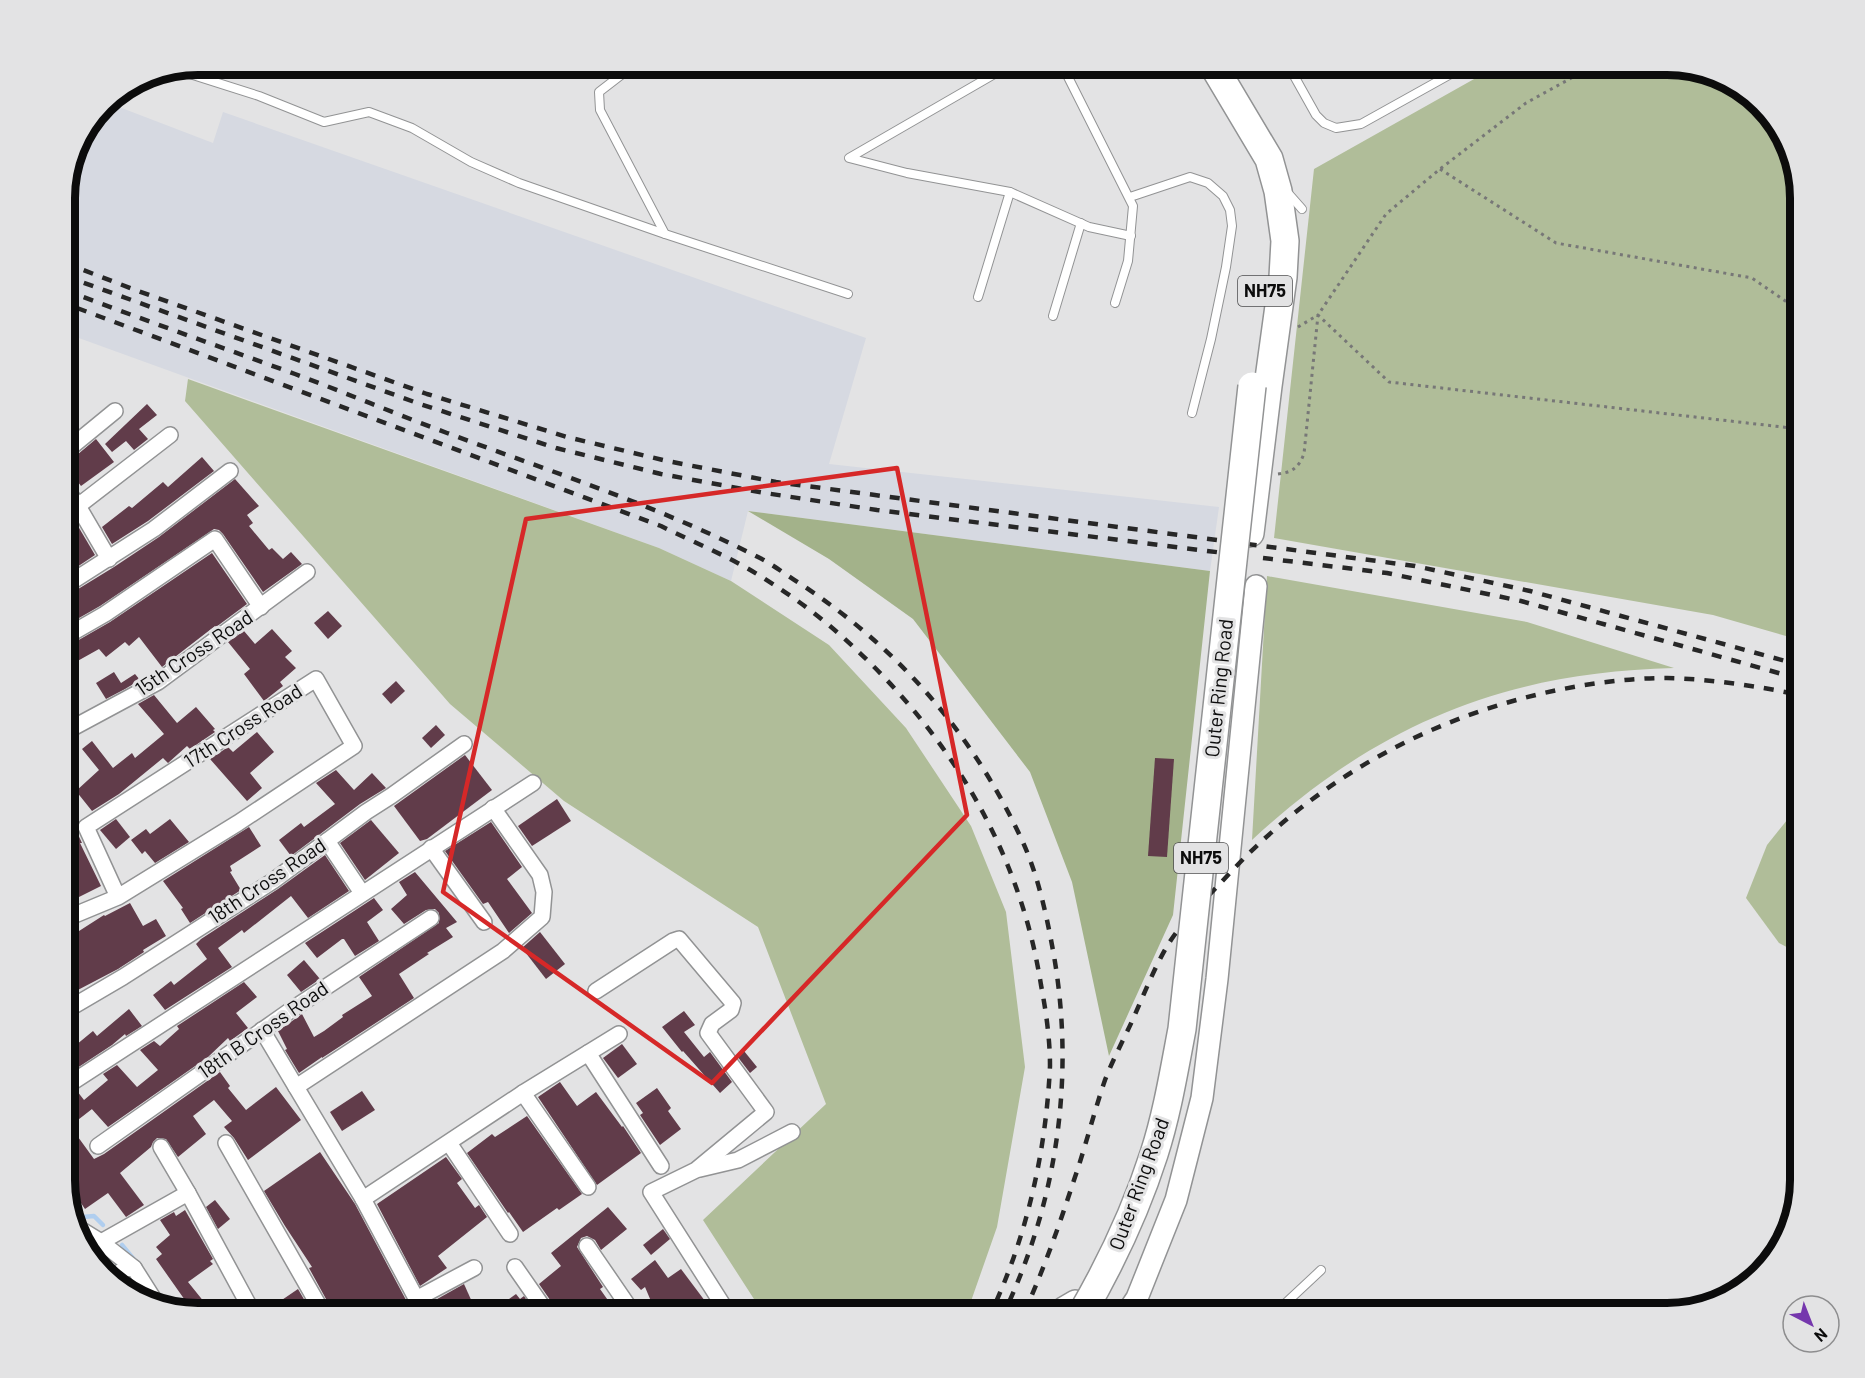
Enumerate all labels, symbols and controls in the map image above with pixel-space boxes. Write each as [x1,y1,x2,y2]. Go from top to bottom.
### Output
road number: NH75 [1238,276,1292,306]
street label: 15th Cross Road [130,604,257,700]
street label: Outer Ring Road [1199,617,1237,758]
street label: 17th Cross Road [179,678,306,772]
street label: 18th Cross Road [203,832,330,928]
road number: NH75 [1174,843,1228,873]
street label: 18th B Cross Road [193,975,332,1083]
street label: Outer Ring Road [1103,1114,1173,1253]
north arrow [1781,1294,1841,1354]
text: N [1811,1325,1832,1346]

